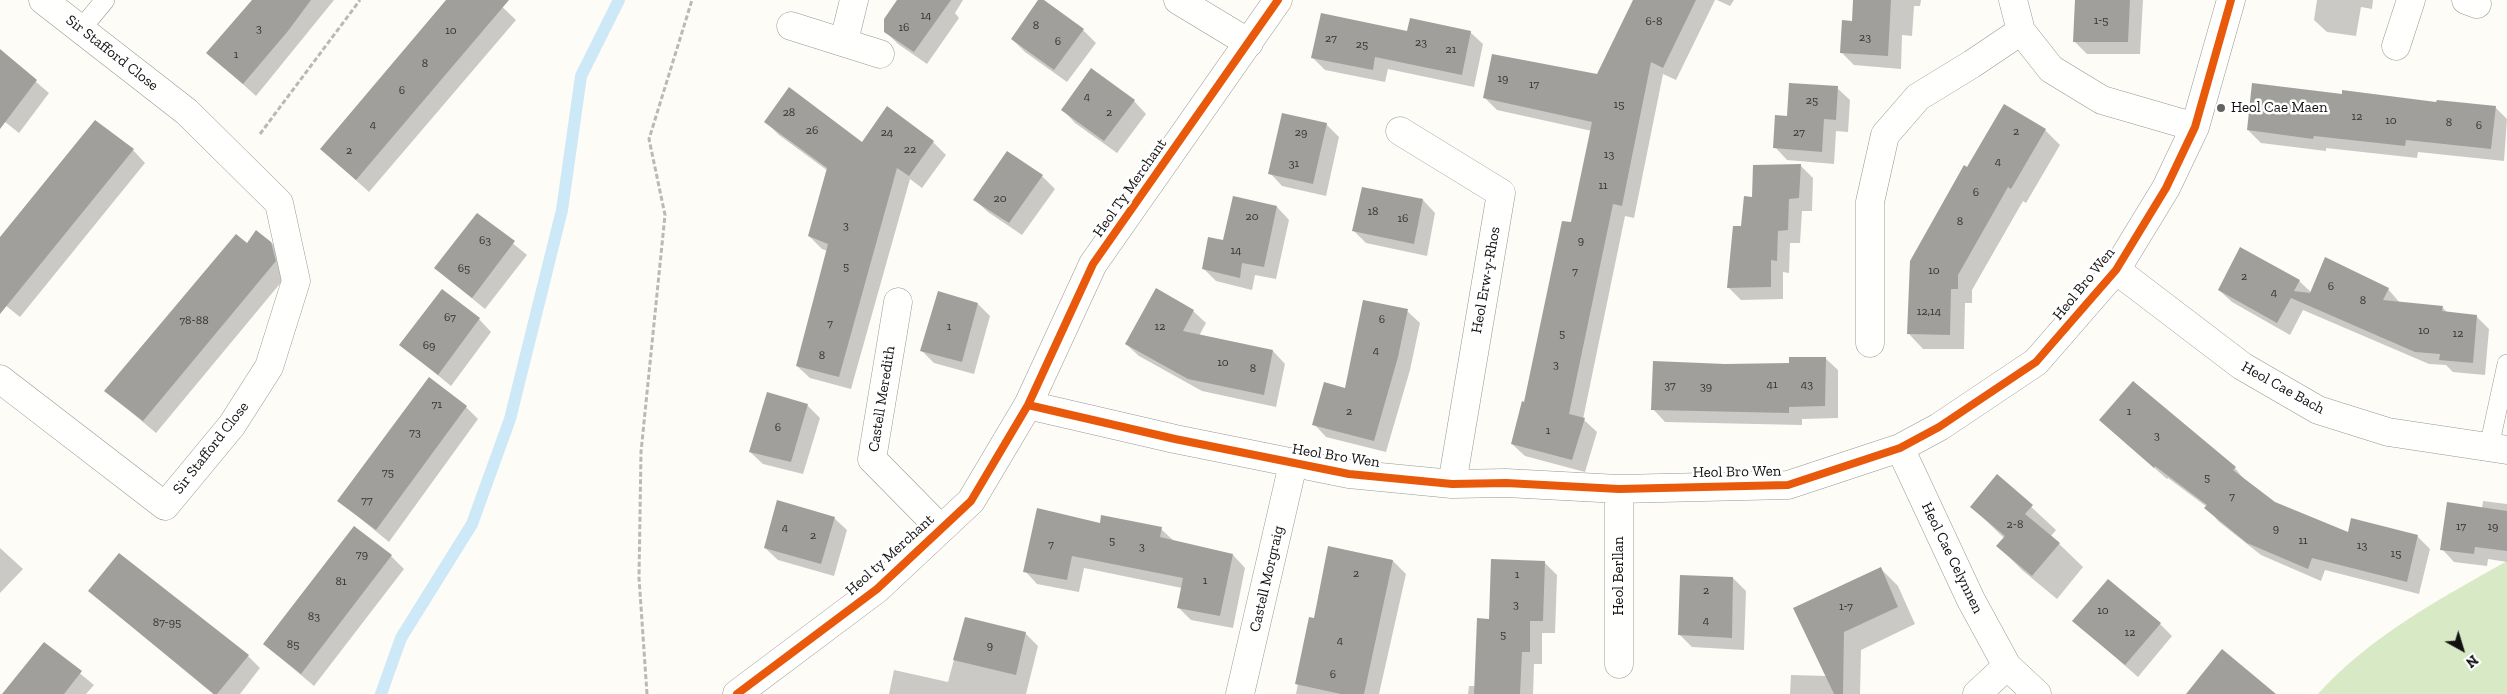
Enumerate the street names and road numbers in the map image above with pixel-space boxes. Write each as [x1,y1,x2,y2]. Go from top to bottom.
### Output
street label: Sir Stafford Close [62,11,162,95]
street label: Heol Ty Merchant [1089,135,1171,241]
street label: Heol Erw-y-Rhos [1468,225,1504,335]
street label: Heol Bro Wen [2049,244,2119,324]
street label: Castell Meredith [865,345,899,453]
street label: Heol Cae Bach [2238,358,2328,418]
street label: Sir Stafford Close [169,398,253,498]
street label: Heol Bro Wen [1291,440,1381,472]
street label: Heol Bro Wen [1693,462,1781,482]
street label: Heol Cae Celynnen [1917,499,1987,617]
street label: Heol ty Merchant [842,511,938,599]
street label: Castell Morgraig [1246,524,1288,634]
street label: Heol Berllan [1610,536,1628,616]

